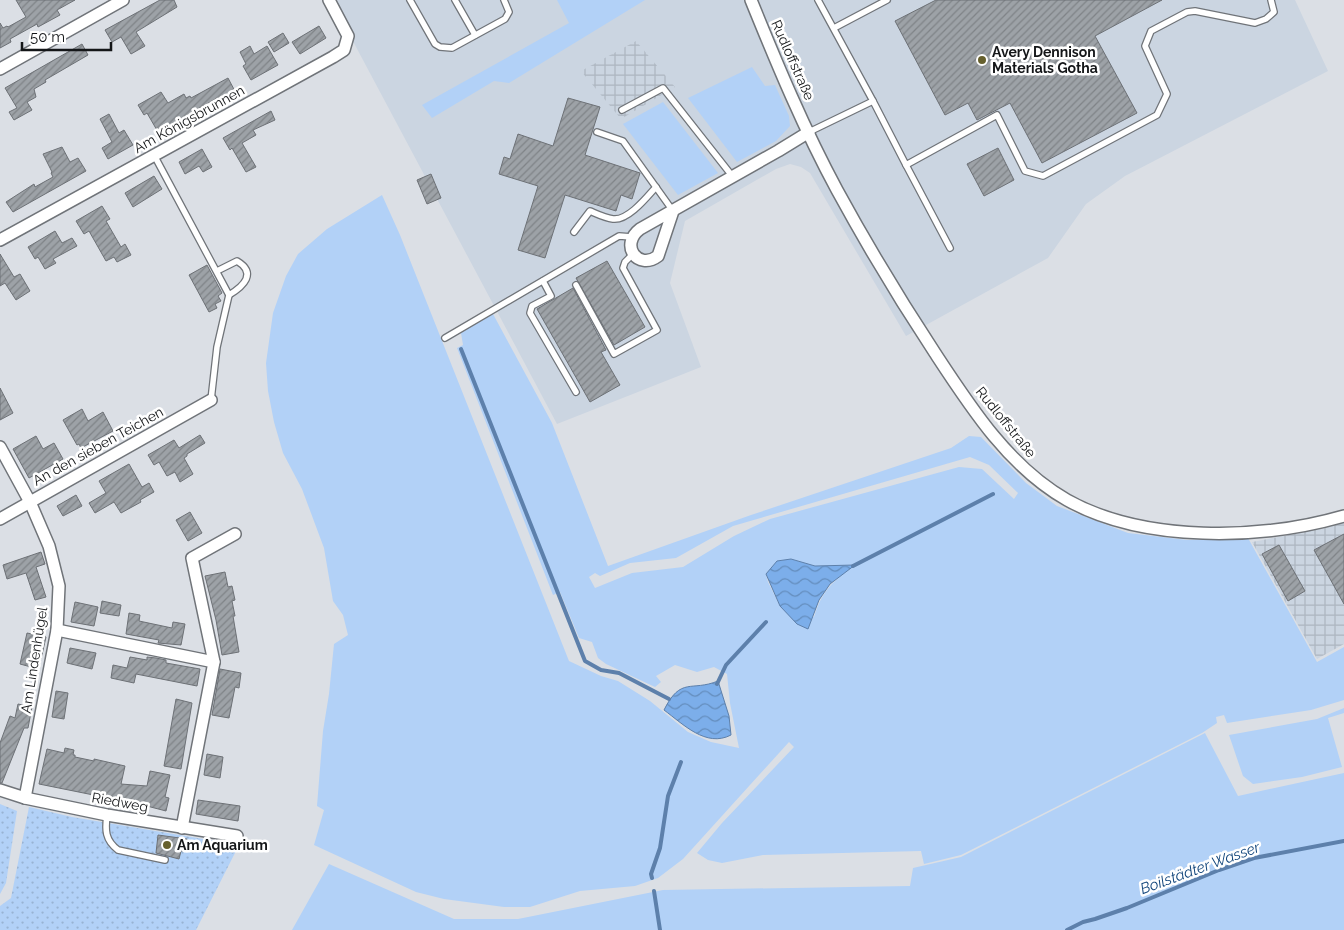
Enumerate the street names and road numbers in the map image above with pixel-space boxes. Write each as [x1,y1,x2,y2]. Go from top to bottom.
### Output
street label: Rudloffstraße [768,17,818,103]
street label: Am Königsbrunnen [131,82,247,156]
street label: Rudloffstraße [973,383,1039,461]
street label: An den sieben Teichen [30,403,166,489]
street label: Am Lindenhügel [18,605,50,714]
street label: Riedweg [91,789,149,815]

